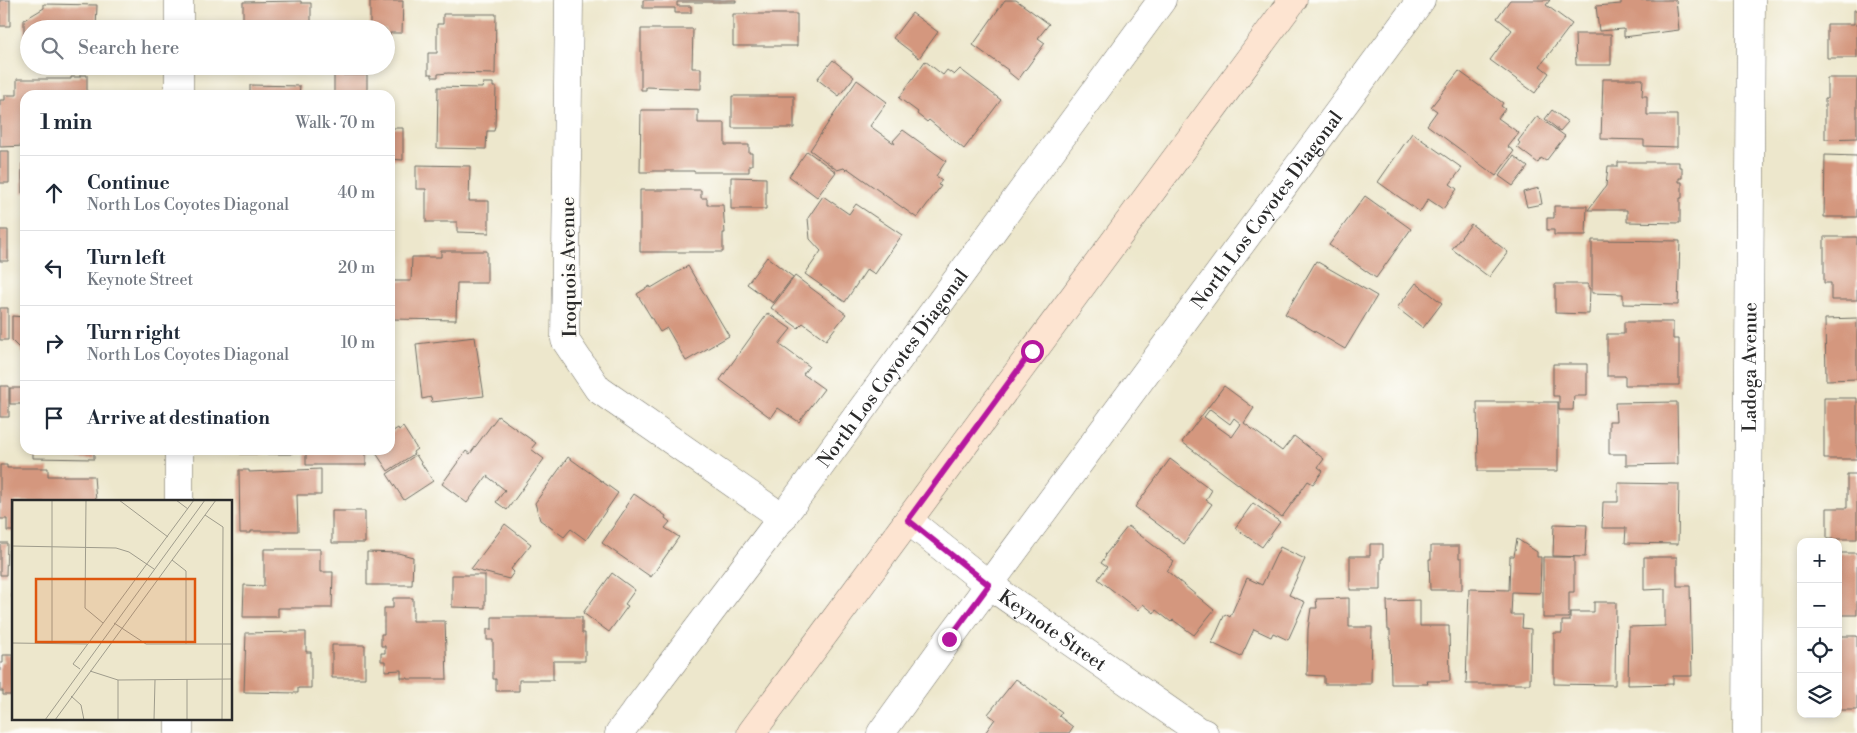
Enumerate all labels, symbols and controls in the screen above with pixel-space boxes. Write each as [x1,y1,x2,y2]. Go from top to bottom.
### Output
search box [20,20,395,75]
icon: search [38,34,66,62]
text: Search here [78,36,179,60]
street label: North Los Coyotes Diagonal [1186,106,1348,314]
text: 1 min [40,110,92,136]
text: Walk · 70 m [295,113,375,133]
text: Continue [87,171,170,195]
icon: ahead [40,179,68,207]
text: 40 m [338,183,375,203]
text: North Los Coyotes Diagonal [87,195,289,215]
street label: Iroquois Avenue [556,197,582,337]
text: Turn left [87,246,166,270]
icon: left [40,254,68,282]
text: 20 m [338,258,375,278]
street label: North Los Coyotes Diagonal [812,264,974,472]
text: Keynote Street [87,270,193,290]
street label: Ladoga Avenue [1738,302,1762,432]
text: Turn right [87,321,180,345]
icon: right [40,329,68,357]
text: 10 m [341,333,375,353]
route start [1021,340,1044,363]
text: North Los Coyotes Diagonal [87,345,289,365]
icon: arrive [40,404,68,432]
text: Arrive at destination [87,406,270,430]
inset map [12,500,232,720]
map controls [1797,538,1842,718]
button: + [1797,538,1842,583]
button: − [1797,583,1842,628]
street label: Keynote Street [994,585,1111,677]
route end [938,628,961,651]
button: locate [1797,628,1842,673]
button: layers [1797,673,1842,718]

